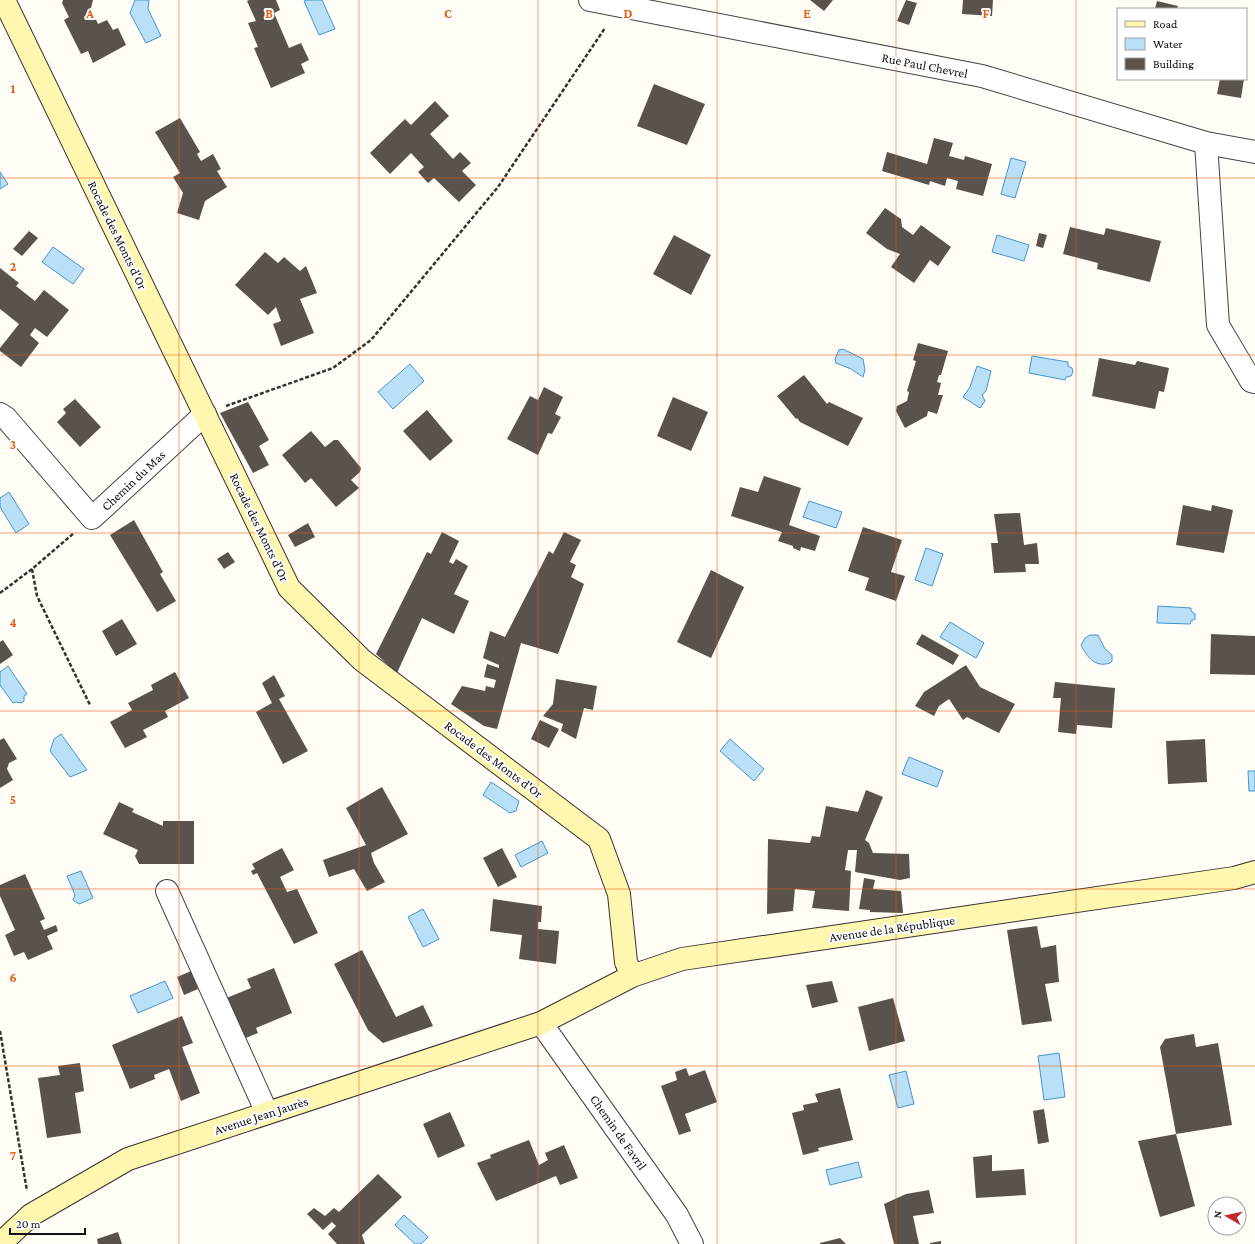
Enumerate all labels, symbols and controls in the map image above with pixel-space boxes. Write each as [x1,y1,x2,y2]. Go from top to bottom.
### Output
text: A [85,6,94,21]
text: B [265,6,273,21]
text: C [444,6,452,21]
text: D [624,6,633,21]
text: E [803,6,811,21]
text: F [983,6,990,21]
legend [1117,8,1247,80]
text: Road [1153,17,1178,31]
text: Water [1153,37,1183,51]
street label: Rue Paul Chevrel [881,50,970,81]
text: Building [1153,57,1194,71]
text: 1 [11,81,16,96]
street label: Rocade des Monts d'Or [85,178,151,292]
text: 2 [10,259,17,274]
text: 3 [10,437,16,452]
street label: Chemin du Mas [98,447,168,514]
street label: Rocade des Monts d'Or [227,470,293,584]
text: 4 [9,615,17,630]
street label: Rocade des Monts d'Or [442,718,546,801]
text: 5 [10,792,16,807]
street label: Avenue de la République [828,912,956,945]
text: 6 [9,970,17,985]
street label: Chemin de Favril [587,1092,650,1173]
street label: Avenue Jean Jaurès [212,1093,310,1138]
text: 7 [10,1148,16,1163]
north arrow [1207,1196,1247,1236]
text: N [1211,1209,1224,1219]
scale bar [10,1210,85,1236]
text: 20 m [16,1217,41,1231]

